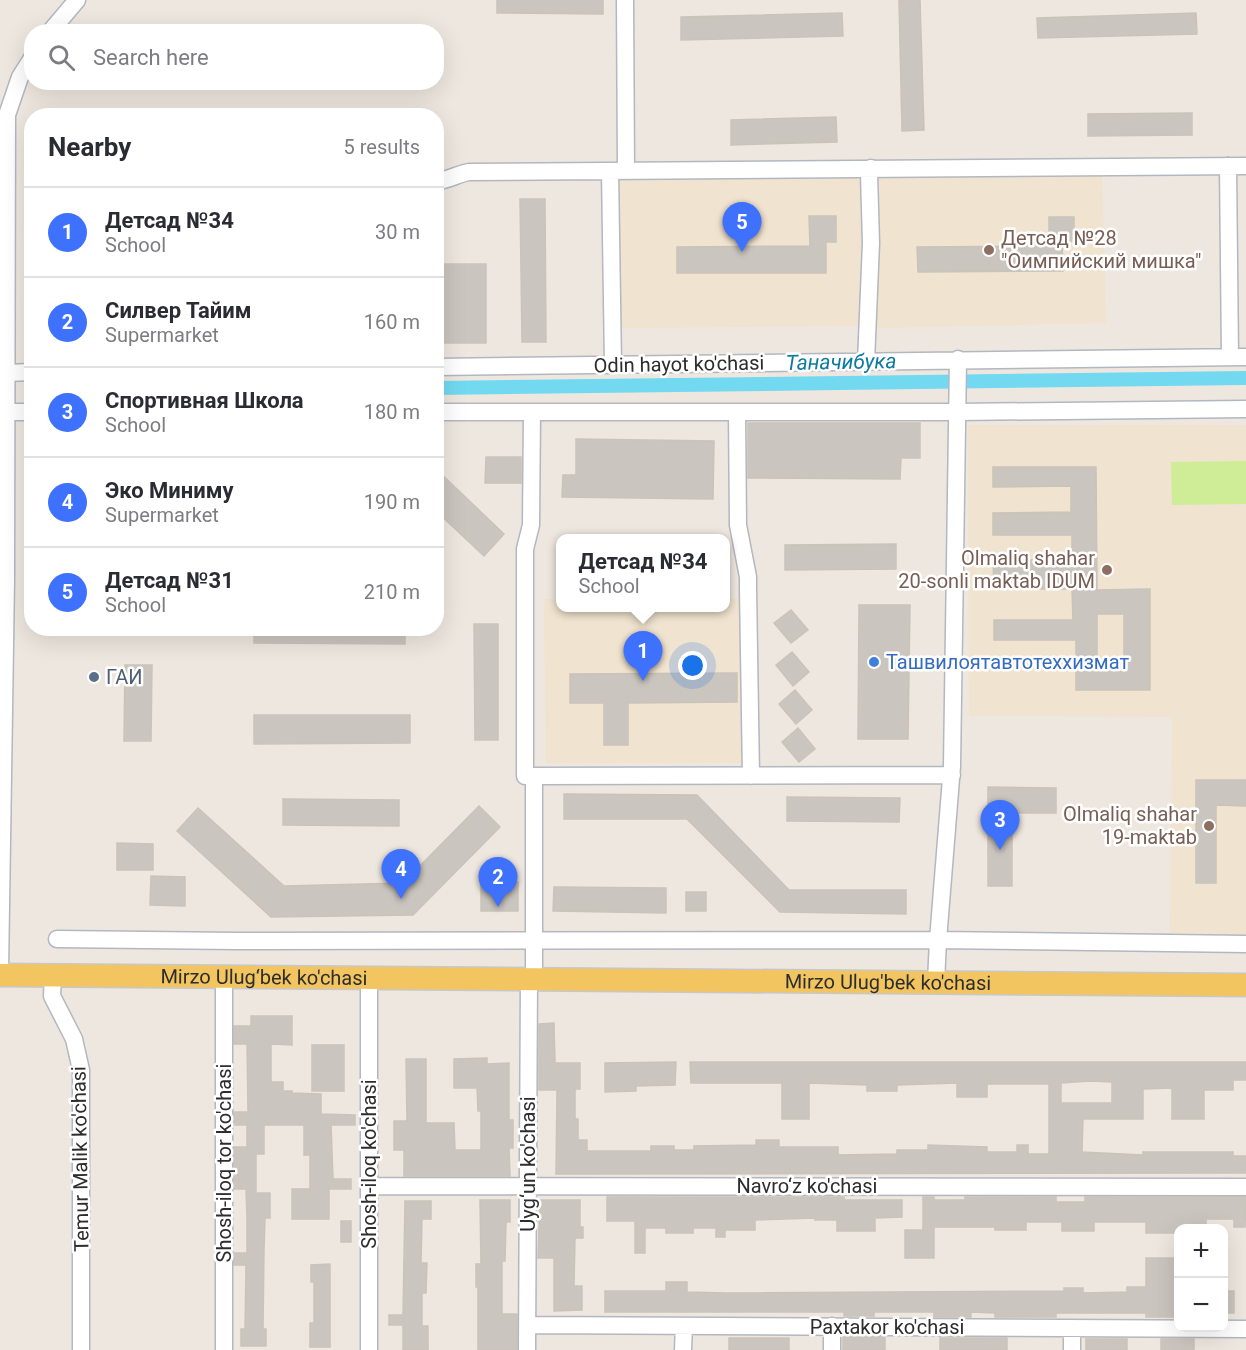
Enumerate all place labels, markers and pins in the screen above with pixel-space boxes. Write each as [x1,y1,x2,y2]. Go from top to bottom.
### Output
pin: 5 [722,202,762,252]
place label: Детсад №28 "Оимпийский мишка" [1001,226,1202,273]
marker: Детсад №28 "Оимпийский мишка" [982,243,996,257]
place label: Olmaliq shahar 20-sonli maktab IDUM [898,546,1095,593]
marker: Olmaliq shahar 20-sonli maktab IDUM [1100,563,1114,577]
pin: 1 [624,632,662,681]
place label: Ташвилоятавтотеххизмат [886,650,1129,674]
marker: Ташвилоятавтотеххизмат [867,655,881,669]
place label: ГАИ [106,665,143,689]
marker: ГАИ [87,670,101,684]
pin: 3 [980,800,1020,850]
place label: Olmaliq shahar 19-maktab [1063,802,1197,849]
marker: Olmaliq shahar 19-maktab [1202,819,1216,833]
pin: 4 [382,850,420,899]
pin: 2 [478,858,518,907]

